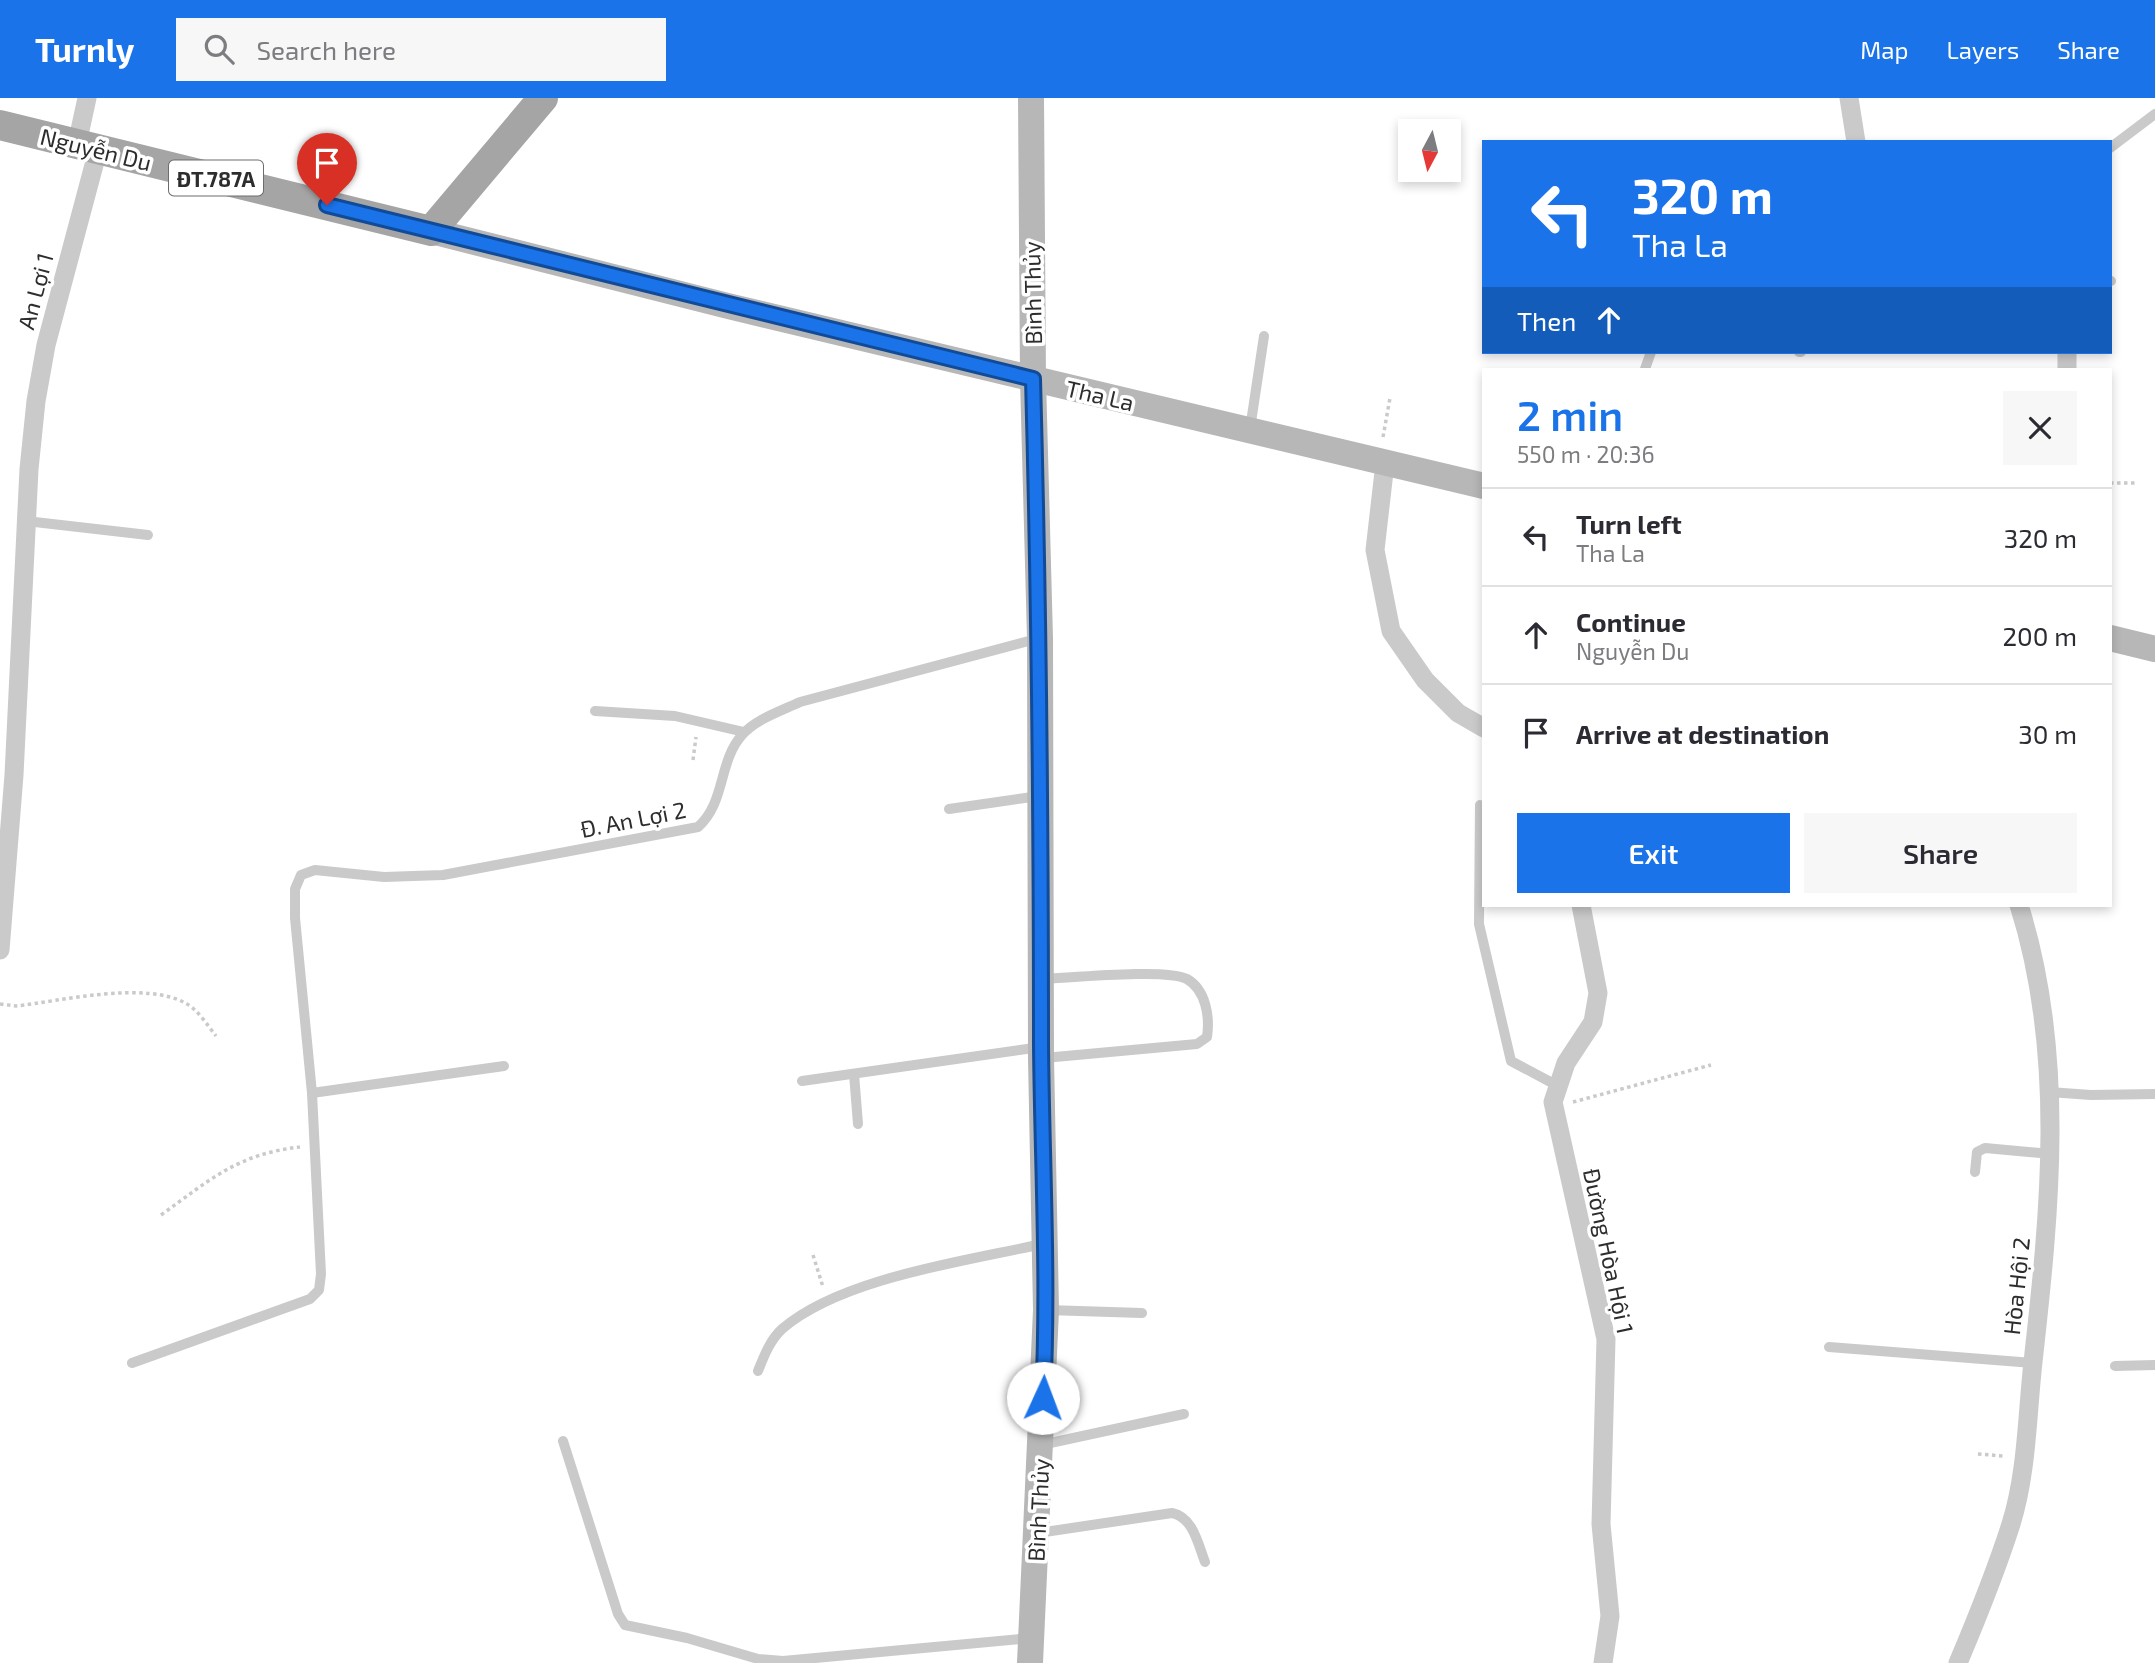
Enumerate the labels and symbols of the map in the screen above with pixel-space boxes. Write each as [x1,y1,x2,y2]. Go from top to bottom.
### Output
north arrow [1398,119,1461,182]
street label: Nguyễn Du [38,122,154,176]
pin [297,133,357,205]
road number: ĐT.787A [169,160,263,196]
street label: Bình Thủy [1017,241,1047,345]
street label: An Lợi 1 [11,250,59,332]
street label: Tha La [1063,374,1137,416]
street label: Đ. An Lợi 2 [578,795,688,843]
street label: Đường Hòa Hội 1 [1578,1166,1640,1336]
street label: Hòa Hội 2 [1997,1236,2035,1336]
position arrow [1006,1361,1080,1435]
street label: Bình Thủy [1021,1458,1055,1562]

